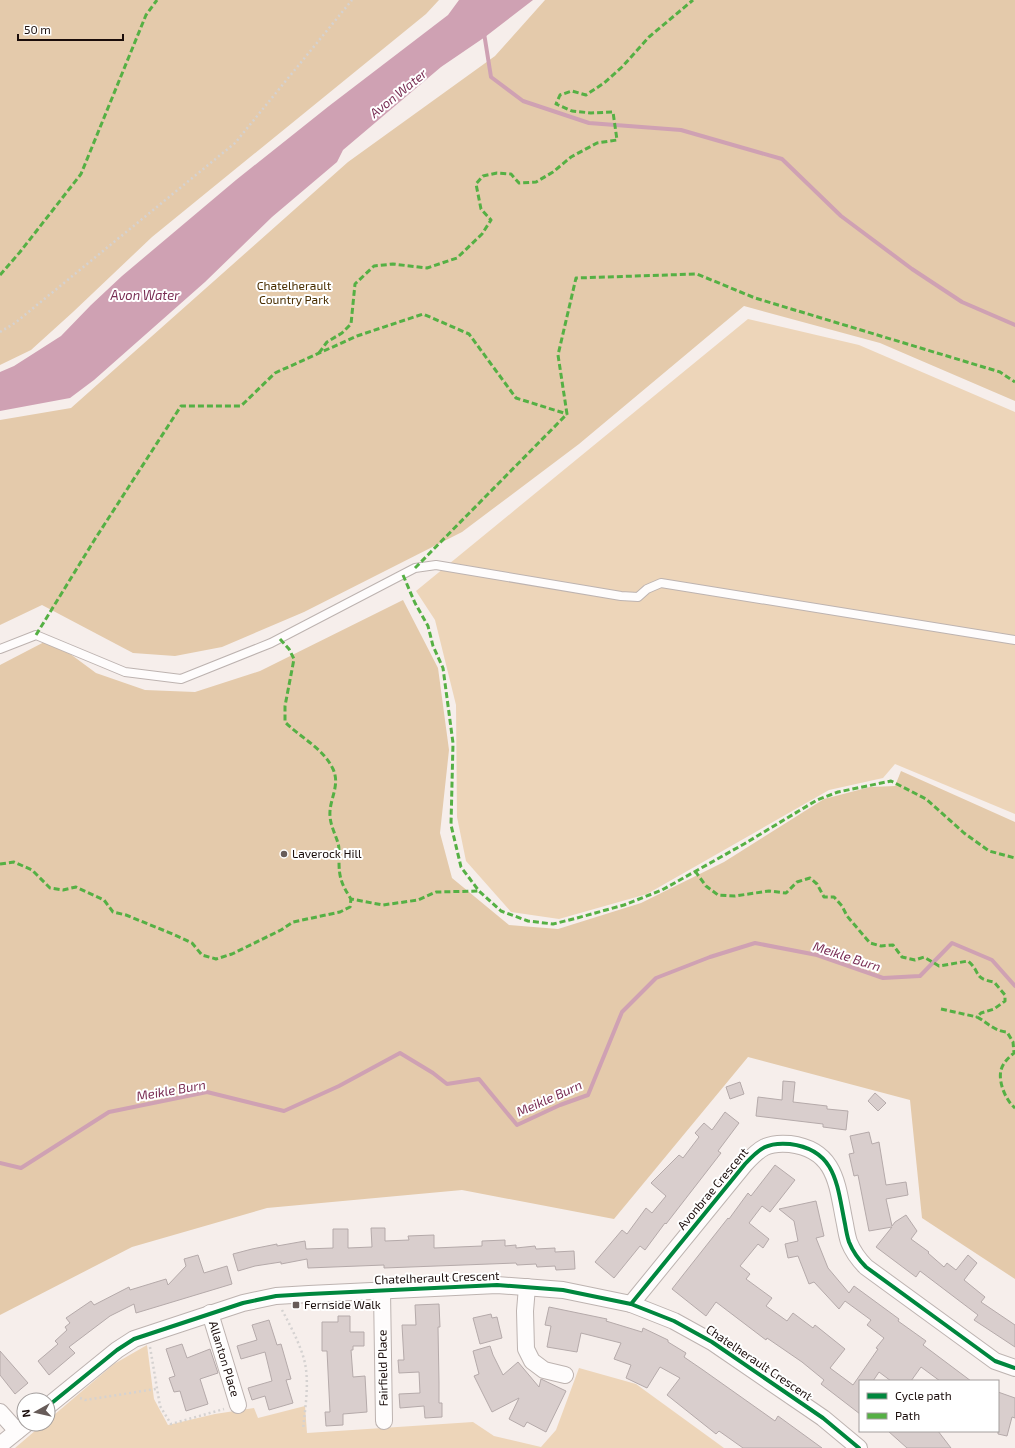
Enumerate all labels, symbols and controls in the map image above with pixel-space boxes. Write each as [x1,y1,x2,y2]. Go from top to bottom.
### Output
scale bar [18,16,123,42]
text: 50 m [24,22,51,36]
water label: Avon Water [365,65,430,122]
park label: Chatelherault Country Park [257,278,332,306]
water label: Avon Water [110,287,180,303]
place label: Laverock Hill [292,846,362,860]
marker: Laverock Hill [279,849,289,859]
water label: Meikle Burn [811,938,883,974]
water label: Meikle Burn [135,1076,207,1104]
water label: Meikle Burn [514,1076,584,1120]
street label: Avonbrae Crescent [674,1144,751,1232]
street label: Chatelherault Crescent [374,1268,500,1286]
place label: Fernside Walk [304,1297,381,1311]
marker: Fernside Walk [291,1300,301,1310]
street label: Allanton Place [207,1319,243,1398]
street label: Chatelherault Crescent [704,1321,816,1403]
street label: Fairfield Place [374,1329,390,1407]
legend [859,1380,999,1432]
text: Cycle path [895,1388,952,1402]
north arrow [16,1392,56,1432]
text: Path [895,1408,920,1422]
text: N [19,1409,33,1418]

